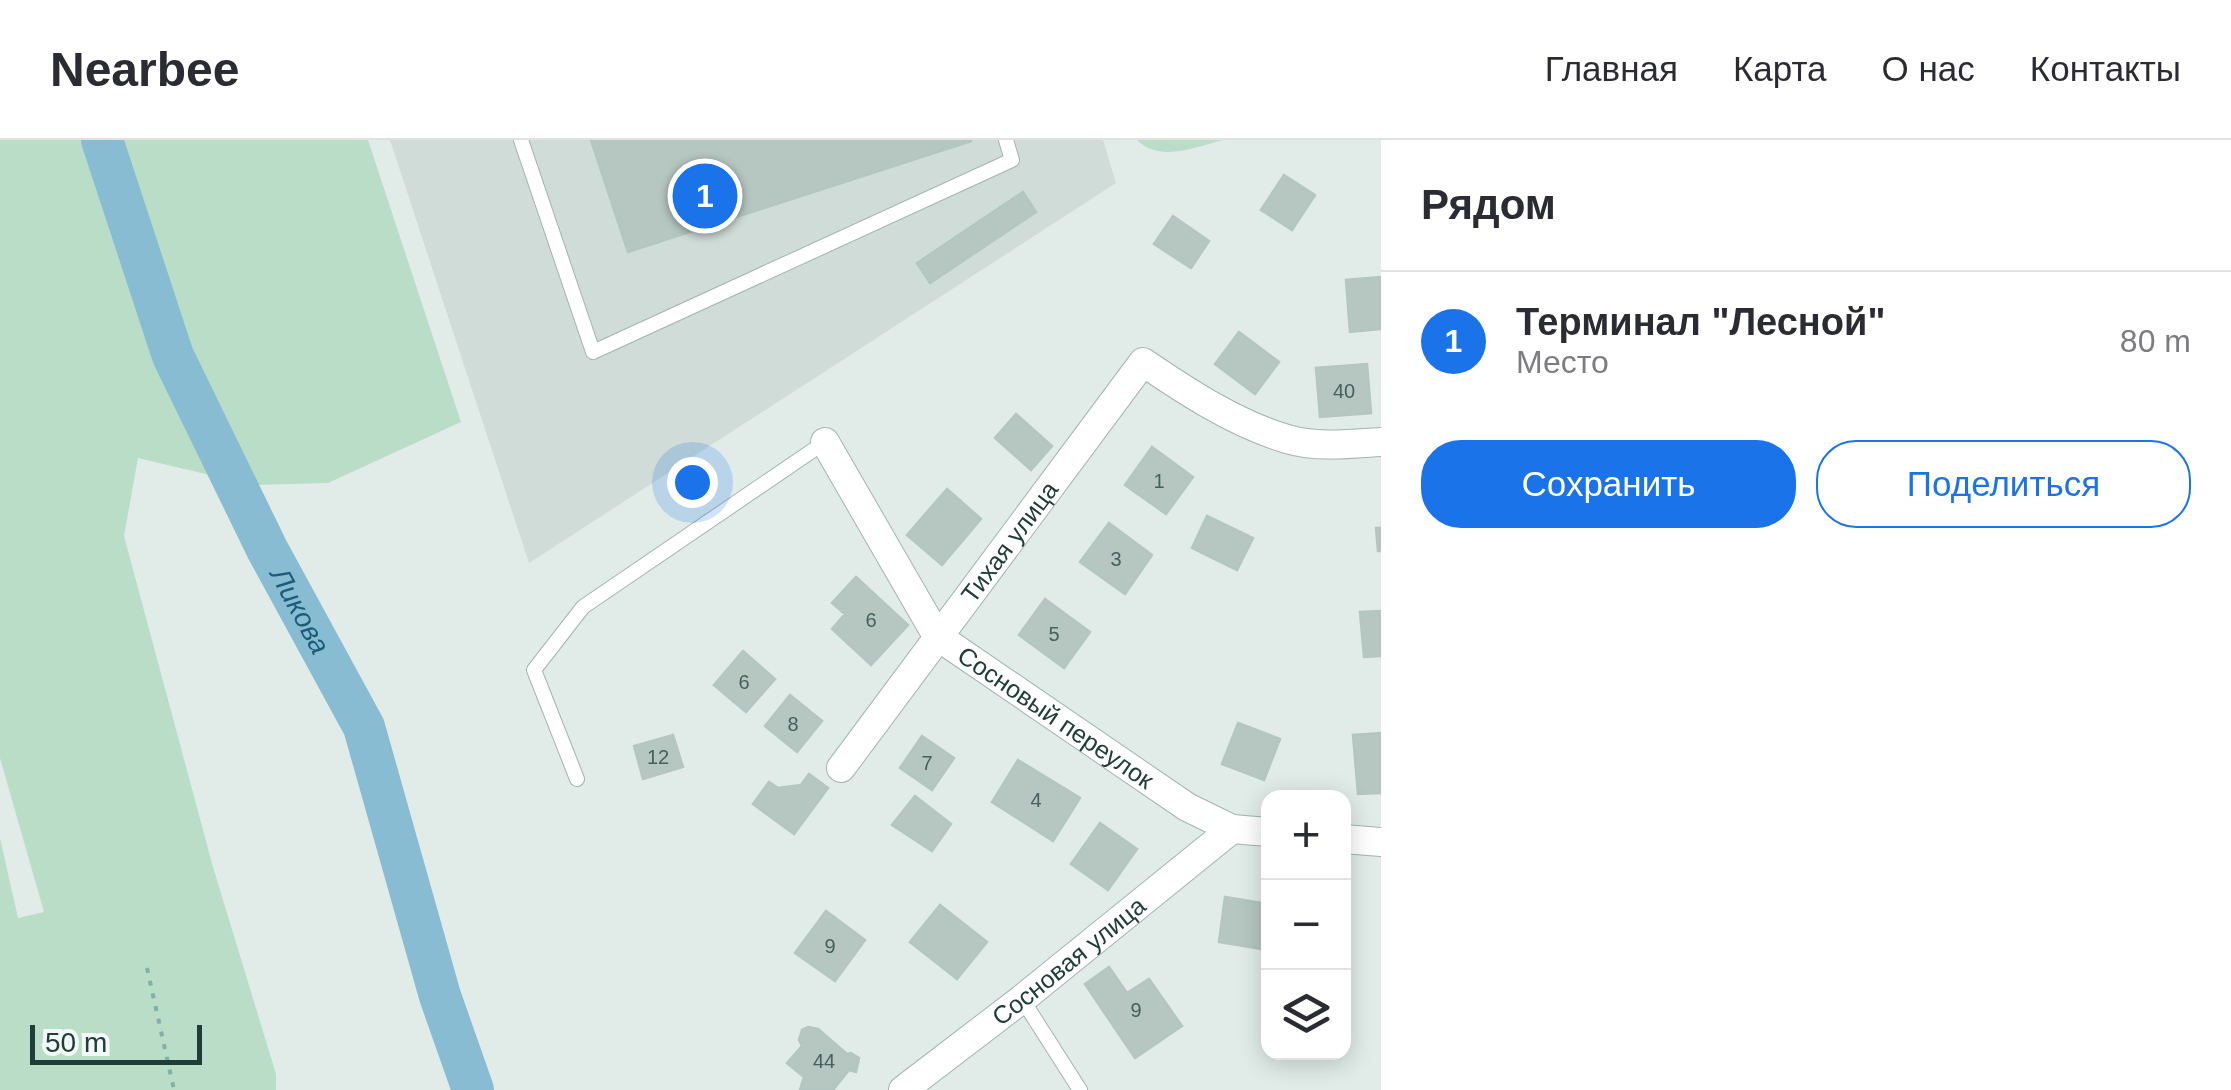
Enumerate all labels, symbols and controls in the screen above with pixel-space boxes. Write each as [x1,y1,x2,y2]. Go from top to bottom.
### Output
text: Nearbee [50,43,239,96]
text: Главная [1545,49,1678,88]
text: Карта [1733,49,1827,88]
text: О нас [1882,49,1975,88]
text: Контакты [2030,49,2181,88]
pin: 1 [672,158,738,234]
text: Рядом [1421,181,1556,228]
text: Терминал "Лесной" [1516,301,1885,343]
text: 1 [1445,323,1462,359]
text: 80 m [2120,323,2191,359]
text: Место [1516,344,1609,380]
house number: 40 [1333,380,1355,402]
button: Сохранить [1421,440,1796,528]
button: Поделиться [1816,440,2191,528]
your location [667,457,718,508]
house number: 1 [1153,470,1165,492]
street label: Тихая улица [955,476,1063,608]
house number: 3 [1110,548,1122,570]
water label: Ликова [263,561,336,659]
house number: 6 [865,609,877,631]
house number: 5 [1048,623,1060,645]
street label: Сосновый переулок [953,641,1160,795]
house number: 6 [738,671,750,693]
house number: 8 [787,713,799,735]
house number: 12 [647,746,669,768]
house number: 7 [921,752,933,774]
house number: 4 [1030,789,1042,811]
map controls [1261,790,1351,1060]
button: + [1261,790,1351,880]
button: − [1261,880,1351,970]
street label: Сосновая улица [986,891,1151,1031]
house number: 9 [824,935,836,957]
button: layers [1261,970,1351,1060]
house number: 9 [1130,999,1142,1021]
scale bar [30,1020,202,1064]
text: 50 m [45,1027,107,1058]
house number: 44 [813,1050,835,1072]

